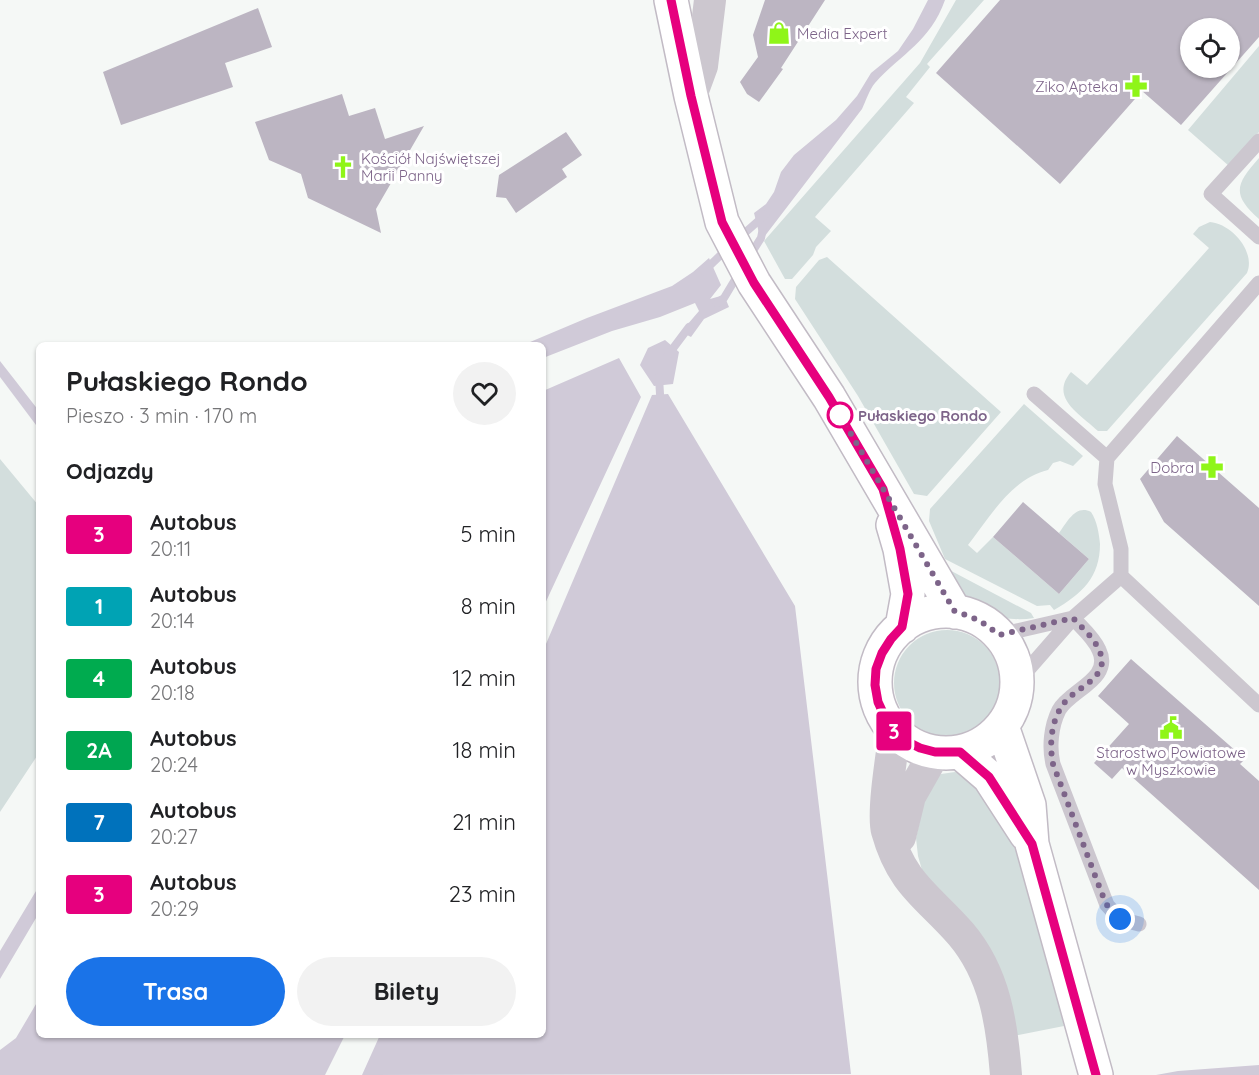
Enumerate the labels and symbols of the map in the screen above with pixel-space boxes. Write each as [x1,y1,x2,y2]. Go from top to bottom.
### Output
shop icon: Media Expert [766,20,792,46]
place label: Media Expert [797,24,888,43]
pharmacy icon: Ziko Apteka [1123,73,1149,99]
place label: Ziko Apteka [1035,77,1118,96]
place label: Kościół Najświętszej Marii Panny [361,149,501,185]
church icon: Kościół Najświętszej Marii Panny [330,154,356,180]
marker: Pułaskiego Rondo [827,402,853,428]
place label: Pułaskiego Rondo [858,406,987,425]
pharmacy icon: Dobra [1199,454,1225,480]
place label: Dobra [1150,458,1194,477]
line badge: 3 [874,712,914,750]
public building icon: Starostwo Powiatowe w Myszkowie [1158,715,1184,741]
place label: Starostwo Powiatowe w Myszkowie [1096,743,1246,779]
your location [1105,904,1135,934]

